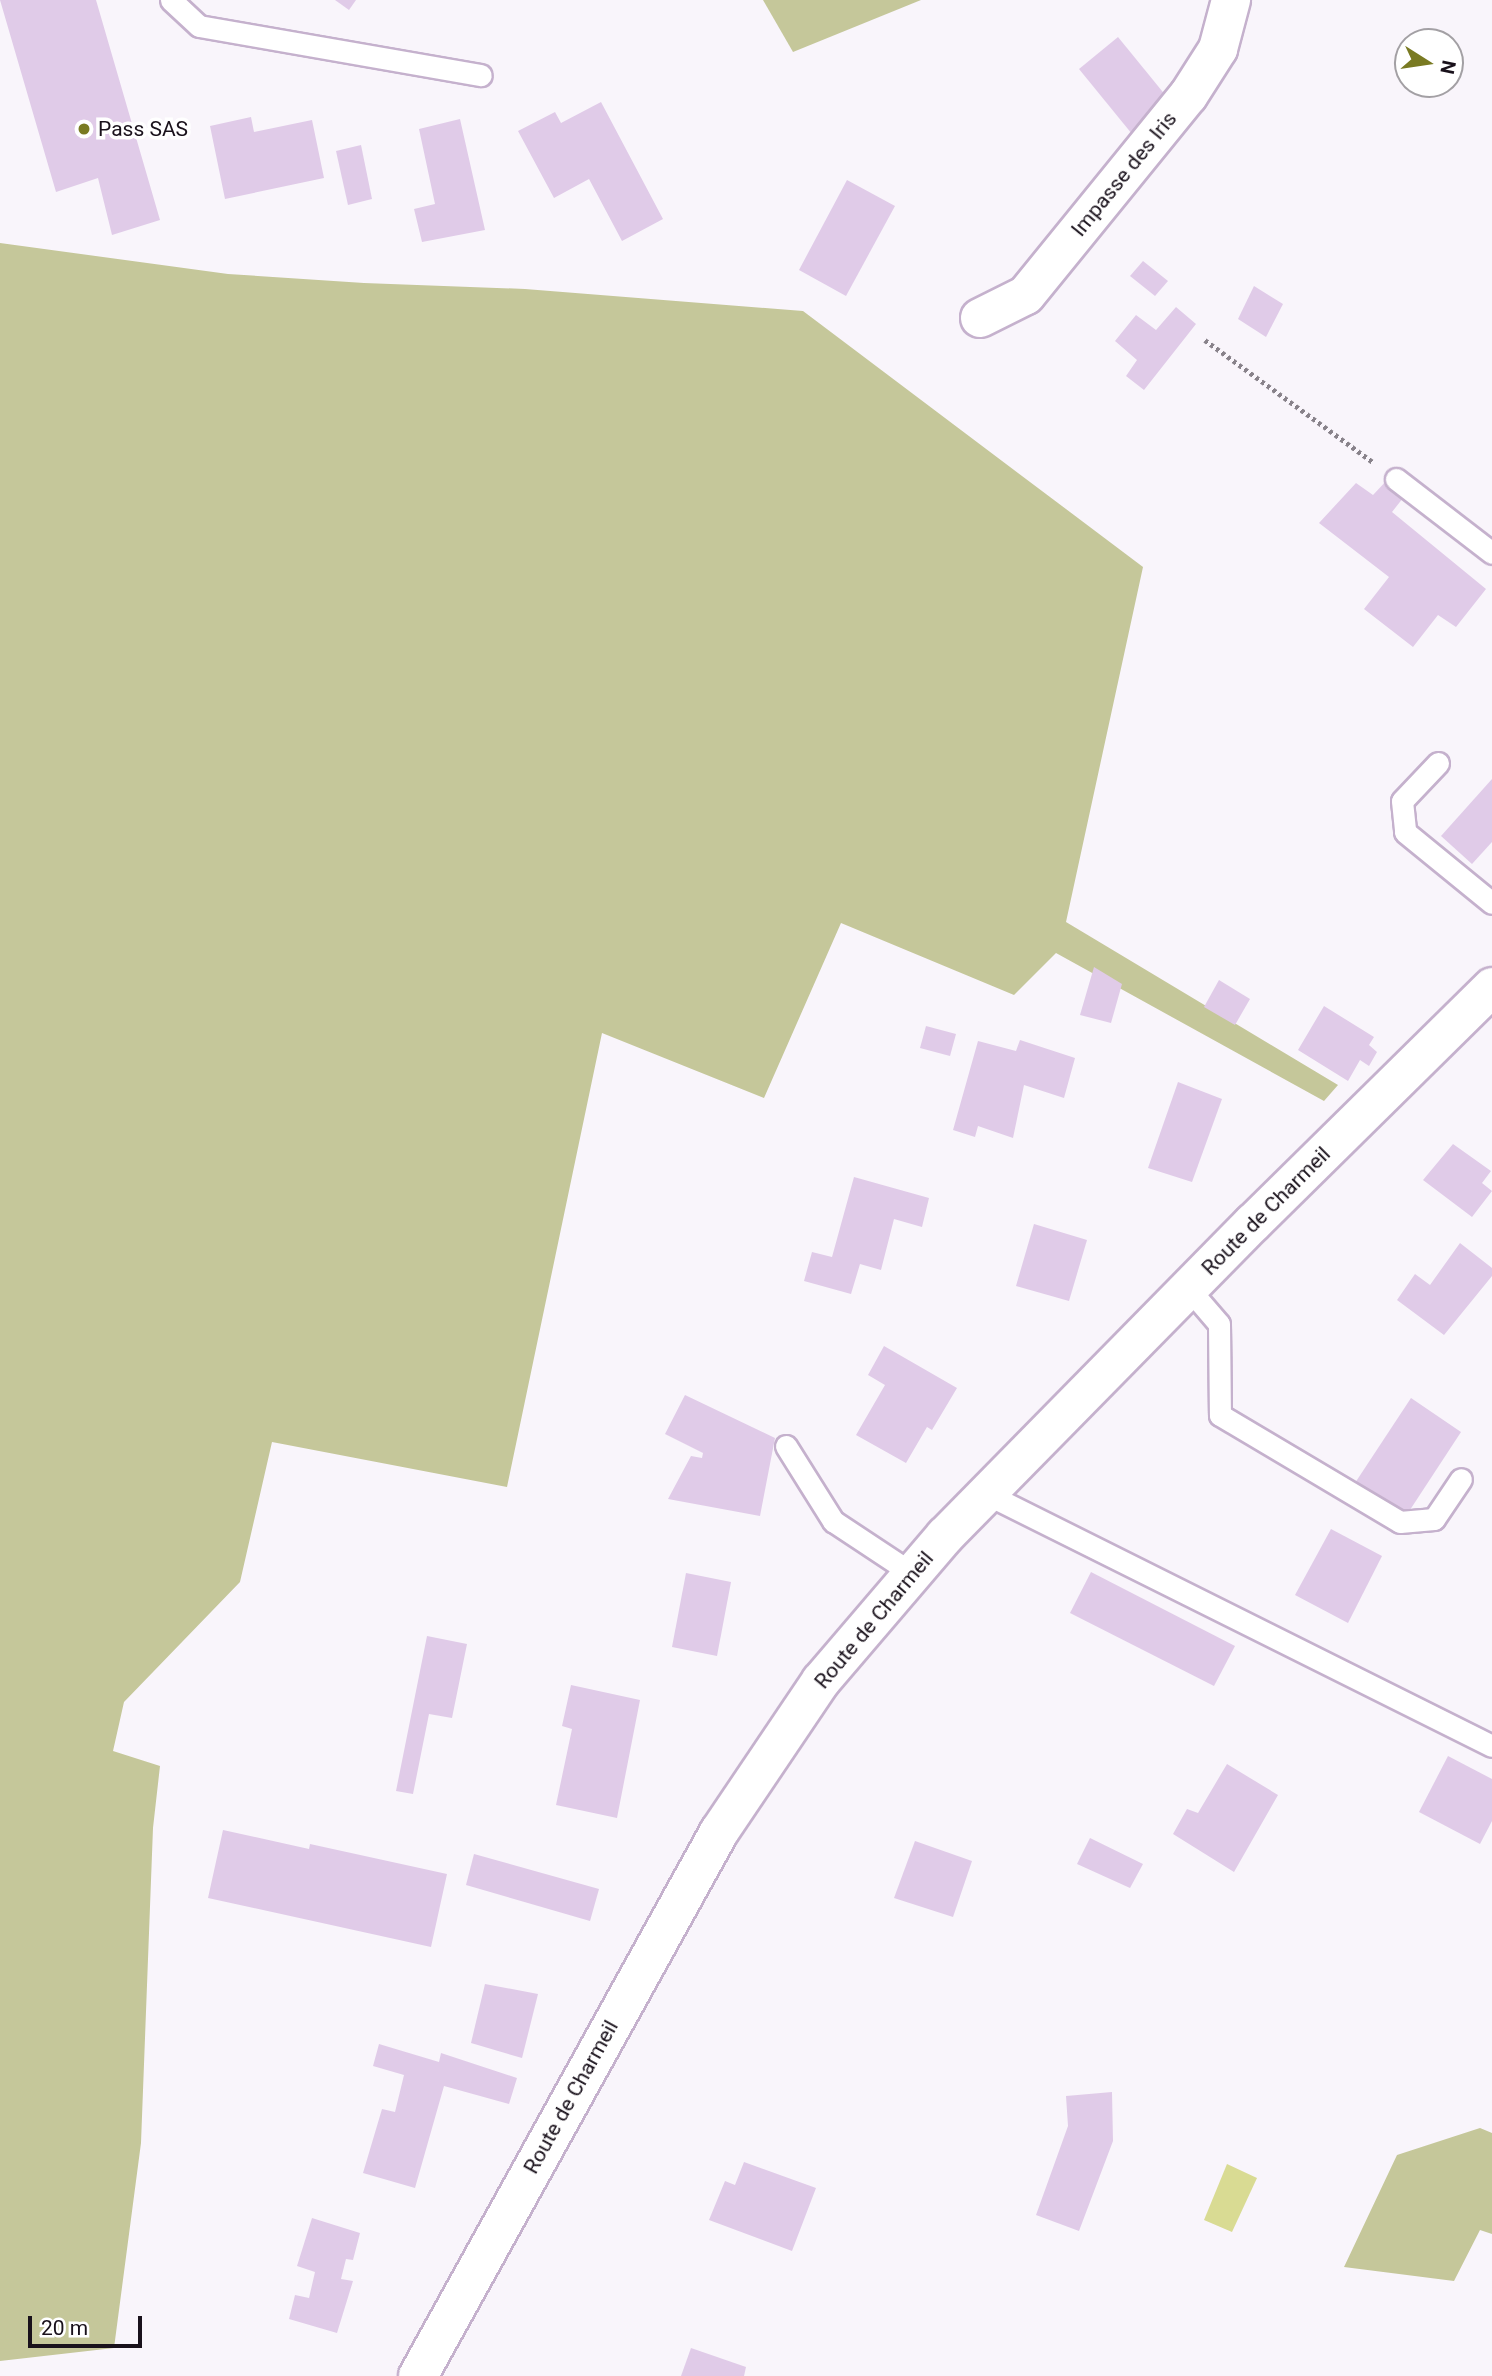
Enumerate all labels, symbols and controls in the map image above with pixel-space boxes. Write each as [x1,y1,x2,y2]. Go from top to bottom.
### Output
north arrow [1394,28,1464,98]
text: N [1435,58,1461,76]
street label: Impasse des Iris [1066,107,1182,241]
place label: Pass SAS [98,116,188,142]
marker: Pass SAS [76,121,92,137]
street label: Route de Charmeil [1196,1141,1336,1281]
street label: Route de Charmeil [809,1546,939,1694]
street label: Route de Charmeil [518,2016,624,2178]
scale bar [32,2302,145,2346]
text: 20 m [41,2316,88,2340]

